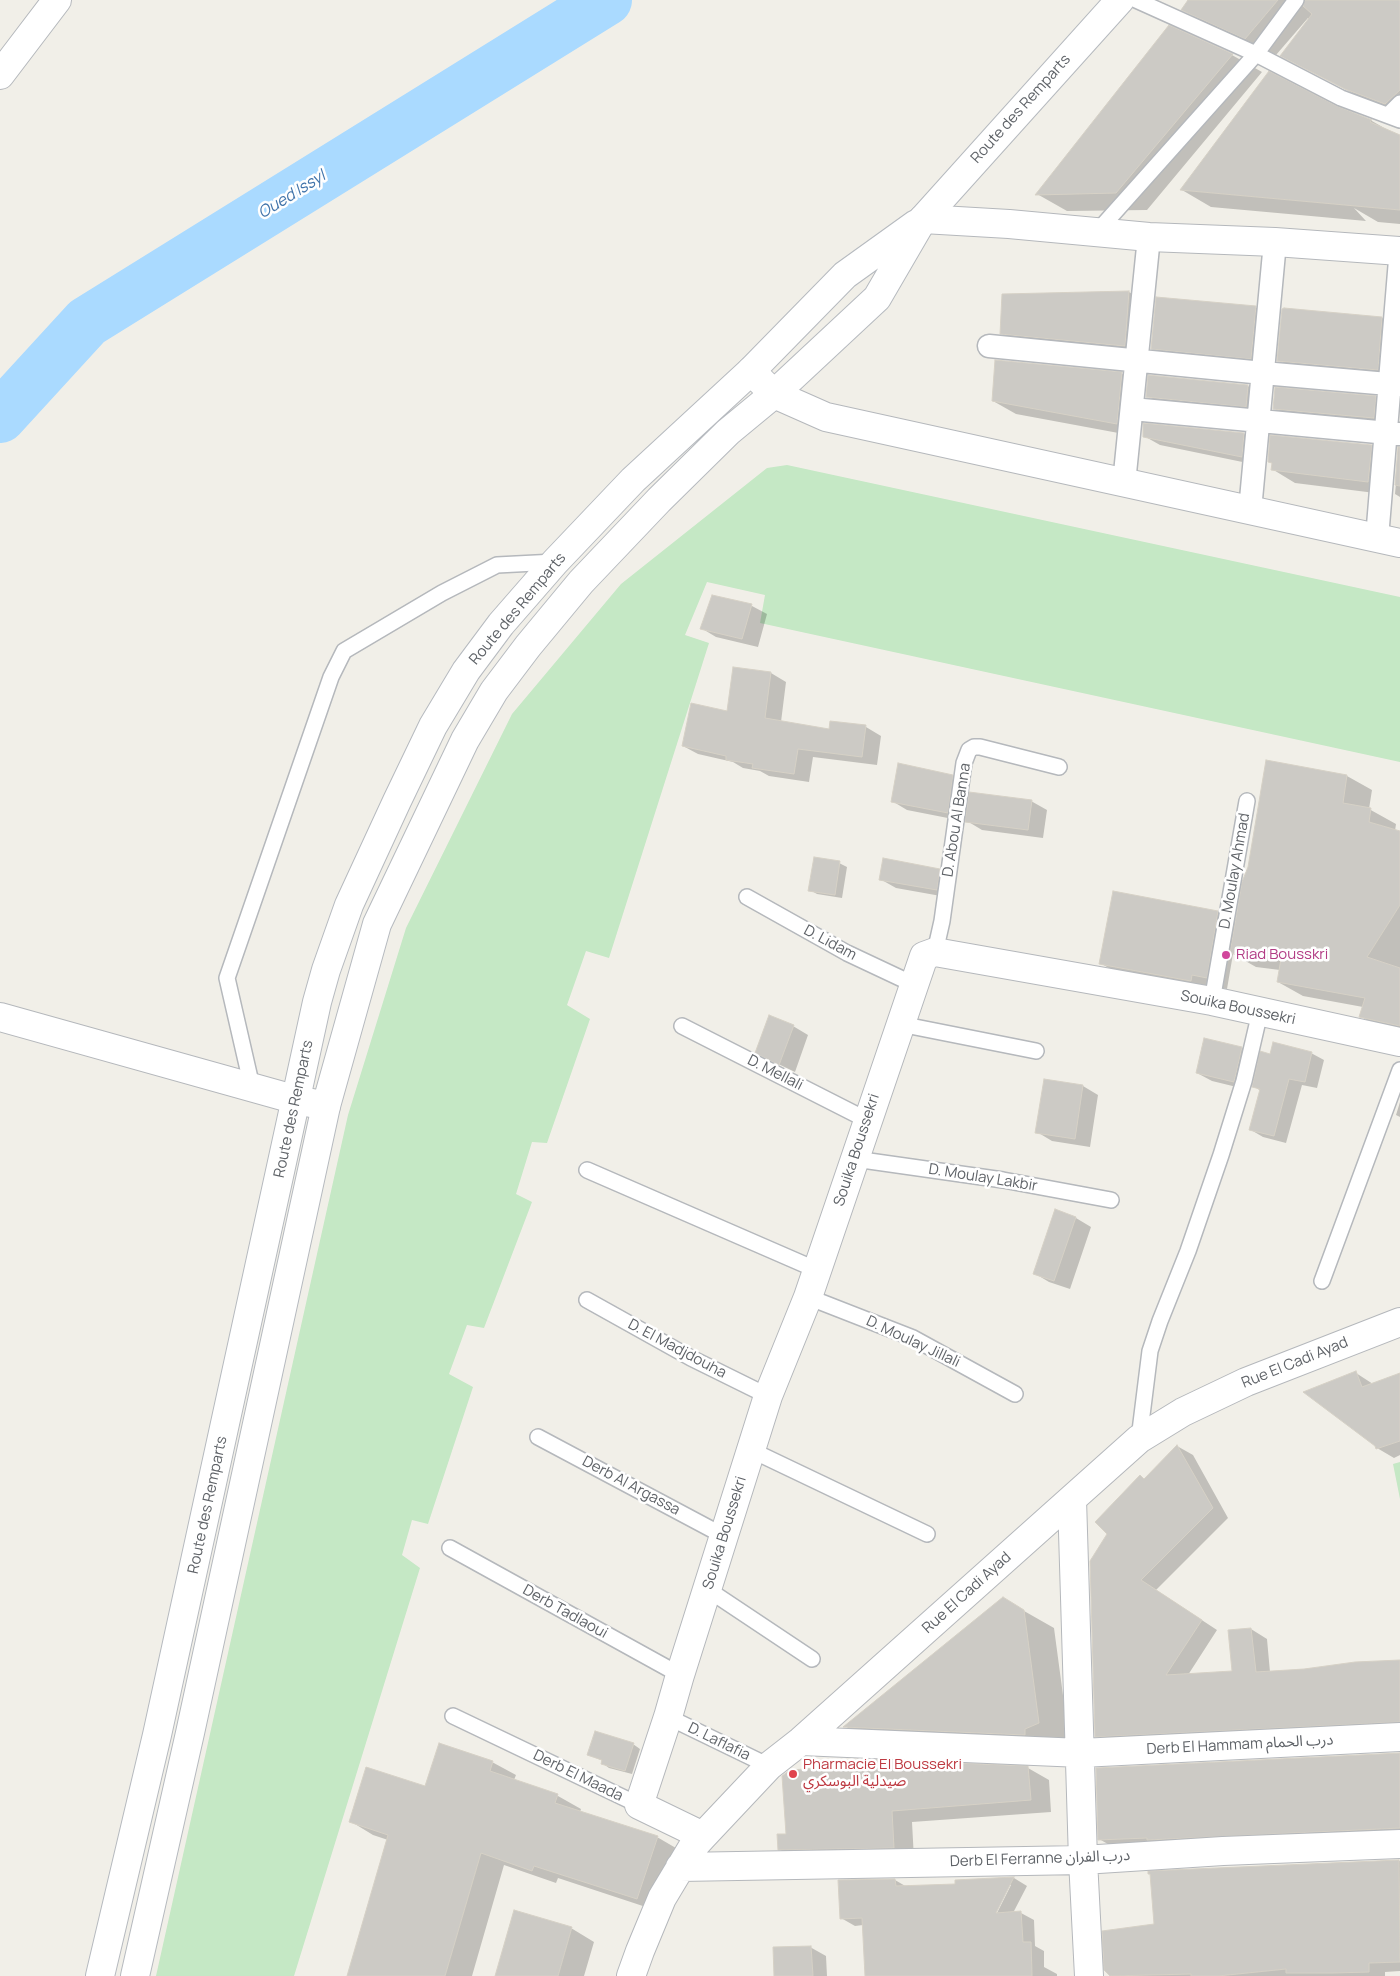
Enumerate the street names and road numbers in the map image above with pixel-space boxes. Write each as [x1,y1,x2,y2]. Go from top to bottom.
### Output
street label: Route des Remparts [967,51,1075,167]
street label: Route des Remparts [466,549,570,669]
street label: D. Abou Al Banna [939,762,975,878]
street label: D. Moulay Ahmad [1216,812,1254,930]
street label: D. Lidam [801,922,859,964]
street label: Souika Boussekri [1179,987,1297,1029]
street label: Route des Remparts [271,1038,317,1180]
street label: D. Mellali [744,1051,806,1095]
street label: Souika Boussekri [830,1092,884,1208]
street label: D. Moulay Lakbir [927,1161,1039,1195]
street label: D. Moulay Jillali [863,1312,963,1372]
street label: D. El Madjdouha [625,1316,729,1382]
street label: Rue El Cadi Ayad [1239,1333,1351,1393]
street label: Route des Remparts [185,1434,231,1576]
street label: Derb Al Argassa [579,1453,683,1519]
street label: Souika Boussekri [699,1474,751,1592]
street label: Rue El Cadi Ayad [919,1548,1015,1638]
street label: Derb Tadlaoui [519,1581,611,1643]
street label: D. Laflafia [685,1719,753,1765]
street label: Derb El Hammam درب الحمام [1146,1731,1334,1759]
street label: Derb El Maada [530,1747,626,1805]
street label: Derb El Ferranne درب الفران [949,1847,1131,1871]

